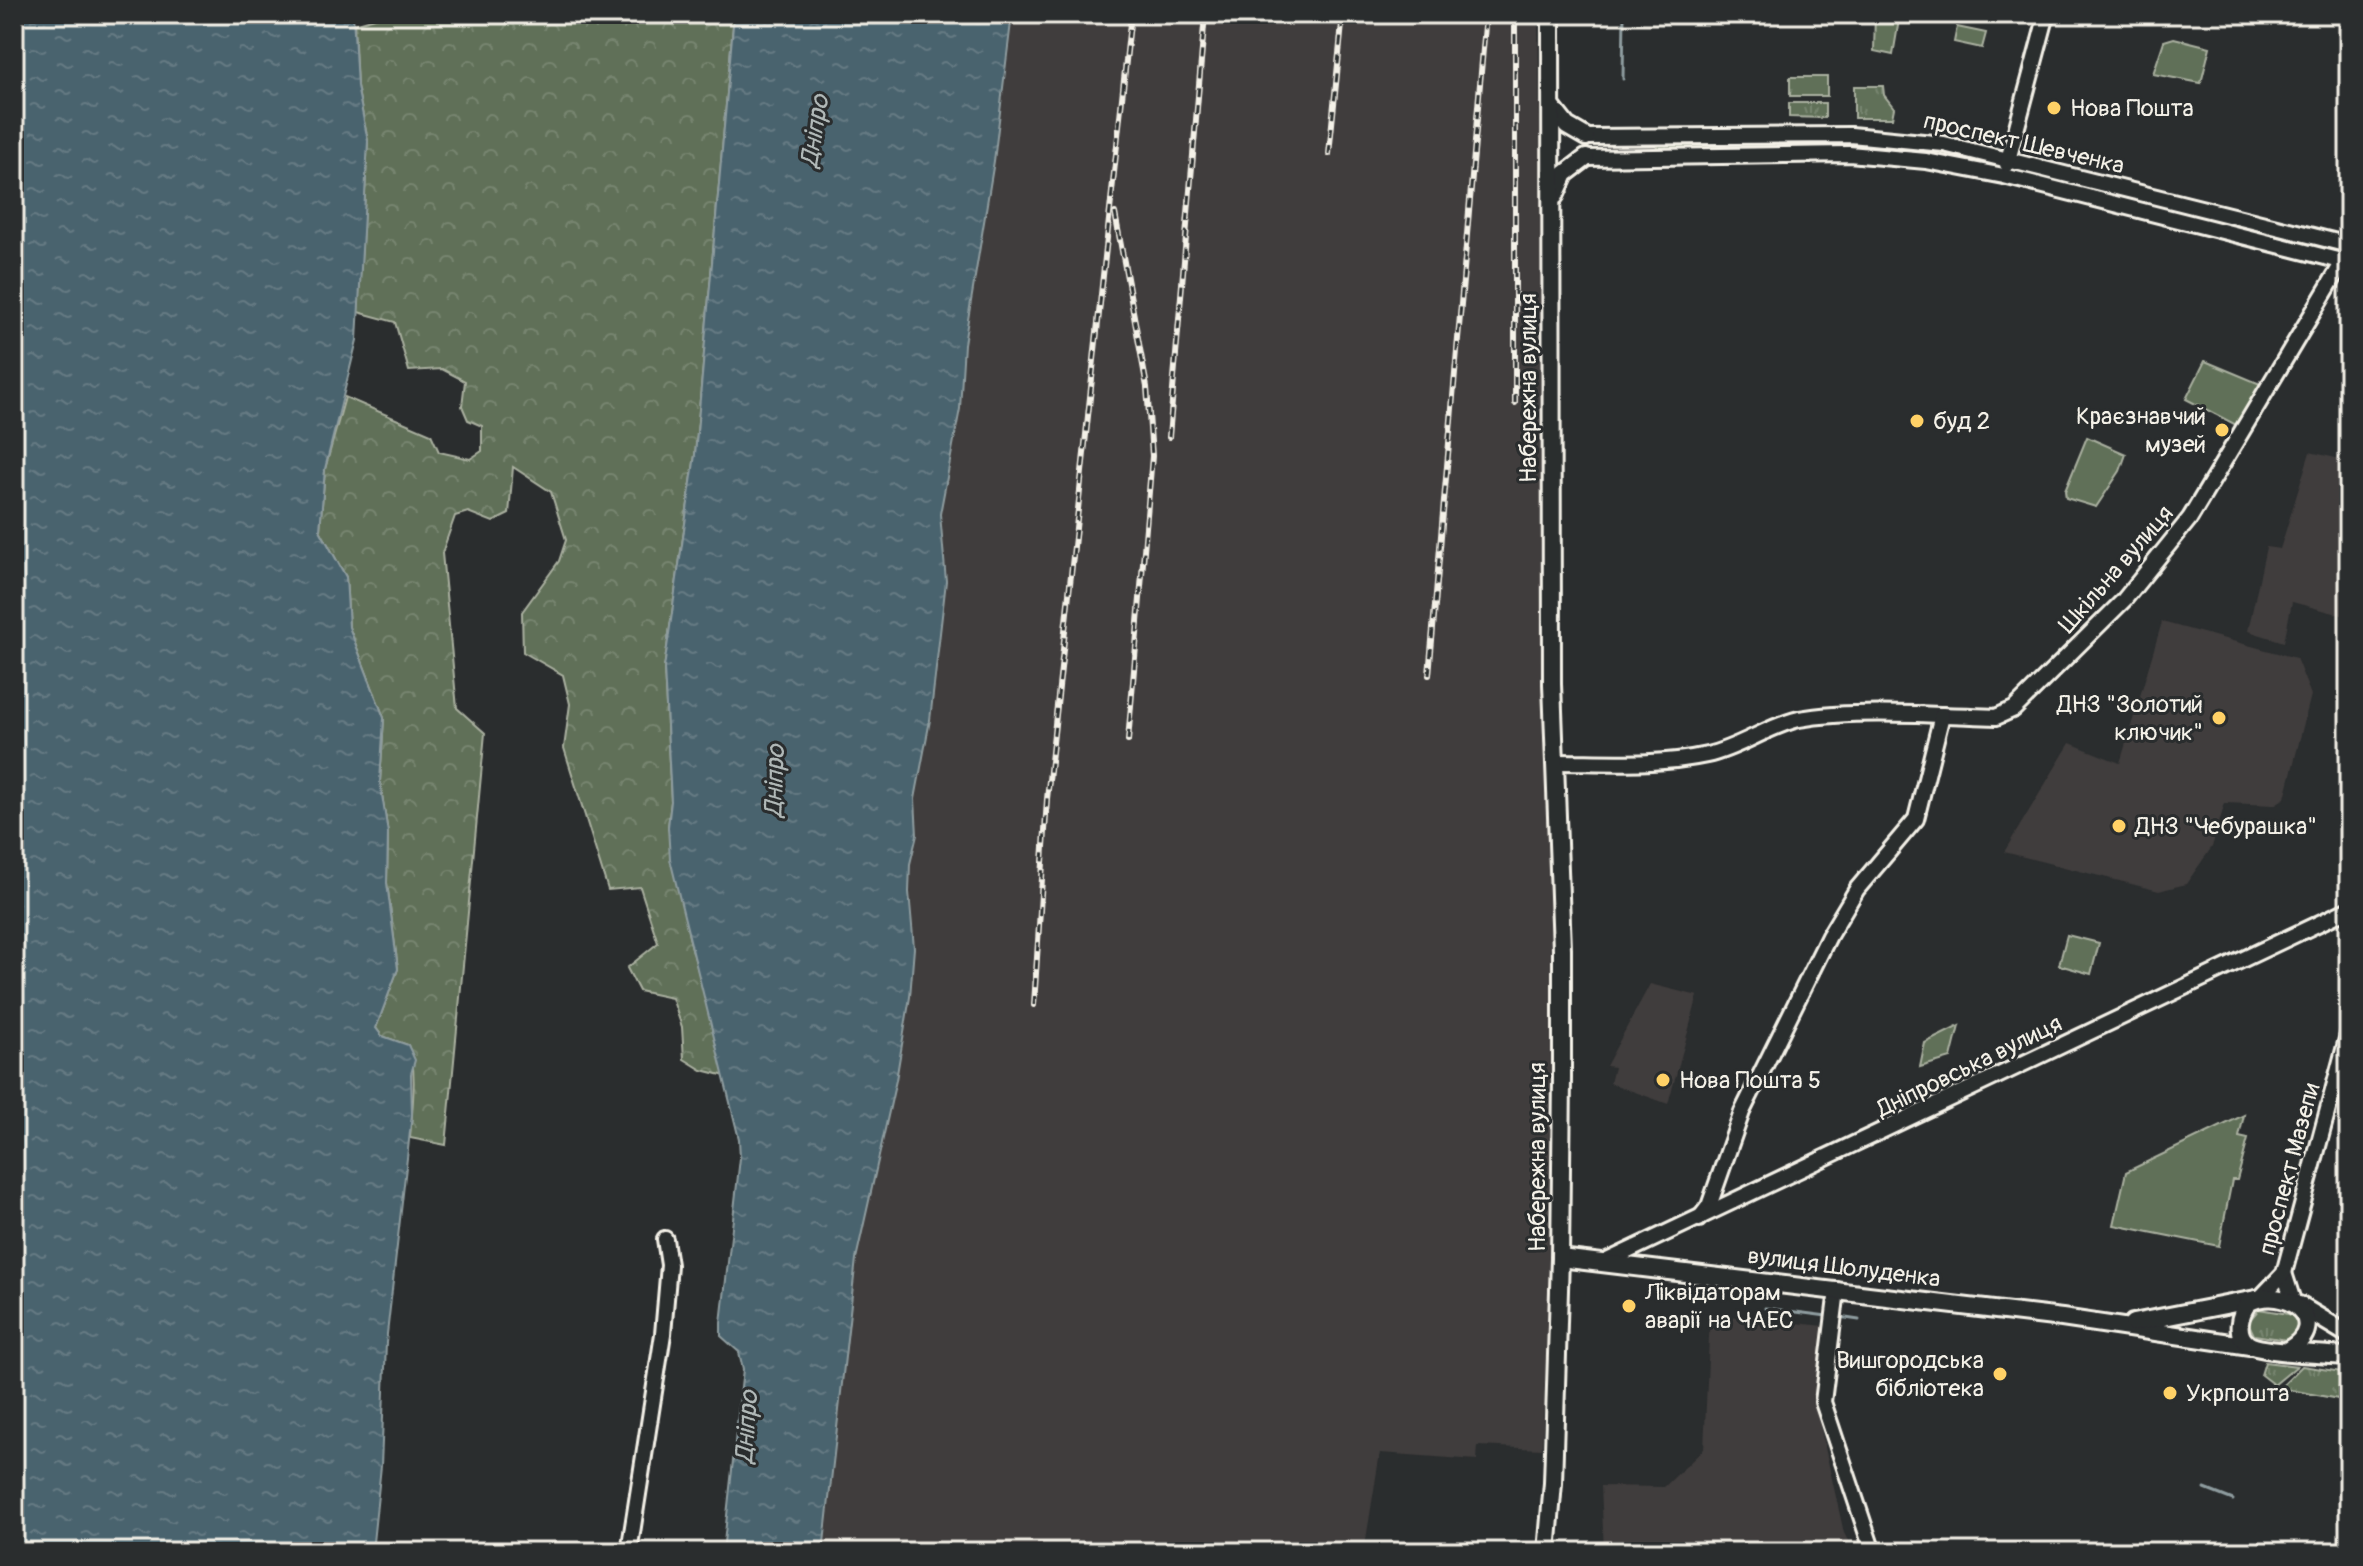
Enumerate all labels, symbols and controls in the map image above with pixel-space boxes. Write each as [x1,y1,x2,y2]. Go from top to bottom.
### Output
water label: Дніпро [793,91,837,172]
place label: Нова Пошта [2070,94,2194,123]
marker: Нова Пошта [2045,99,2063,117]
street label: проспект Шевченка [1921,106,2127,181]
street label: Набережна вулиця [1514,293,1543,483]
place label: Краєзнавчий музей [2076,402,2206,459]
place label: буд 2 [1933,407,1990,436]
marker: буд 2 [1908,412,1926,430]
marker: Краєзнавчий музей [2213,421,2231,439]
street label: Шкільна вулиця [2053,499,2180,639]
place label: ДНЗ "Золотий ключик" [2056,690,2203,747]
marker: ДНЗ "Золотий ключик" [2210,709,2228,727]
water label: Дніпро [758,742,792,820]
place label: ДНЗ "Чебурашка" [2134,812,2317,841]
marker: ДНЗ "Чебурашка" [2110,817,2128,835]
street label: Дніпровська вулиця [1871,1009,2067,1124]
street label: Набережна вулиця [1523,1062,1552,1252]
place label: Нова Пошта 5 [1679,1066,1821,1095]
marker: Нова Пошта 5 [1654,1071,1672,1089]
street label: проспект Мазепи [2253,1080,2326,1258]
street label: вулиця Шолуденка [1746,1241,1942,1294]
place label: Ліквідаторам аварії на ЧАЕС [1644,1278,1794,1335]
marker: Ліквідаторам аварії на ЧАЕС [1620,1297,1638,1315]
place label: Вишгородська бібліотека [1836,1346,1984,1403]
marker: Вишгородська бібліотека [1991,1365,2009,1383]
place label: Укрпошта [2186,1379,2289,1408]
marker: Укрпошта [2161,1384,2179,1402]
water label: Дніпро [728,1388,766,1466]

